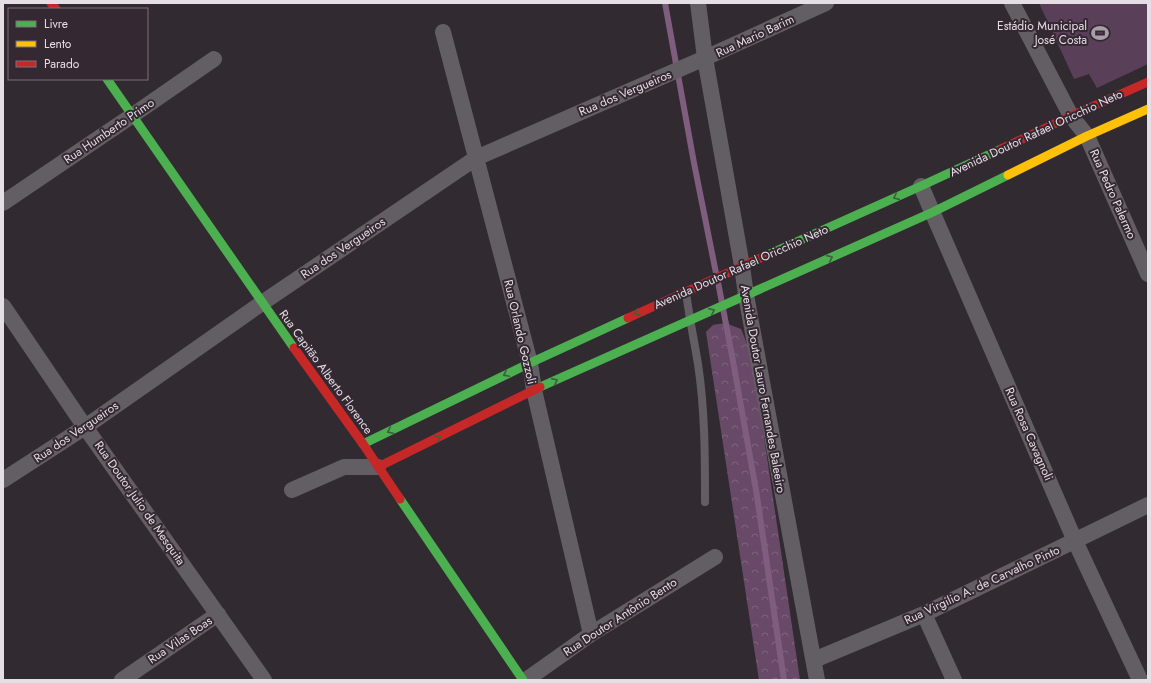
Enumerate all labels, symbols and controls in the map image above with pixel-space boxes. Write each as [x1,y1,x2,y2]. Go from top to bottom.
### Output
legend [8,8,148,80]
street label: Rua Mario Barim [713,10,797,62]
text: Livre [44,15,68,33]
place label: Estádio Municipal José Costa [997,17,1087,49]
sports icon: Estádio Municipal José Costa [1090,23,1110,43]
text: Lento [44,35,72,53]
text: Parado [44,55,80,73]
street label: Rua dos Vergueiros [576,65,674,121]
street label: Avenida Doutor Rafael Oricchio Neto [946,85,1126,181]
street label: Rua Humberto Primo [60,94,158,168]
street label: Rua Pedro Palermo [1085,146,1141,242]
one-way arrow [893,192,900,200]
street label: Rua dos Vergueiros [297,213,389,283]
street label: Avenida Doutor Rafael Oricchio Neto [651,220,832,314]
one-way arrow [826,255,834,263]
street label: Rua Orlando Gozzoli [499,278,541,386]
street label: Avenida Doutor Lauro Fernandes Baleeiro [736,284,790,495]
street label: Rua Capitão Alberto Florence [275,306,377,438]
one-way arrow [708,307,715,315]
one-way arrow [633,309,640,317]
one-way arrow [503,369,511,377]
one-way arrow [550,378,558,386]
street label: Rua Rosa Cavagnoli [1000,384,1058,484]
street label: Rua dos Vergueiros [30,397,122,467]
one-way arrow [386,426,394,434]
one-way arrow [433,435,441,443]
street label: Rua Doutor Julio de Mesquita [90,437,190,569]
street label: Rua Virgilio A. de Carvalho Pinto [901,541,1063,629]
street label: Rua Doutor Antônio Bento [560,573,681,661]
street label: Rua Vilas Boas [144,612,216,668]

